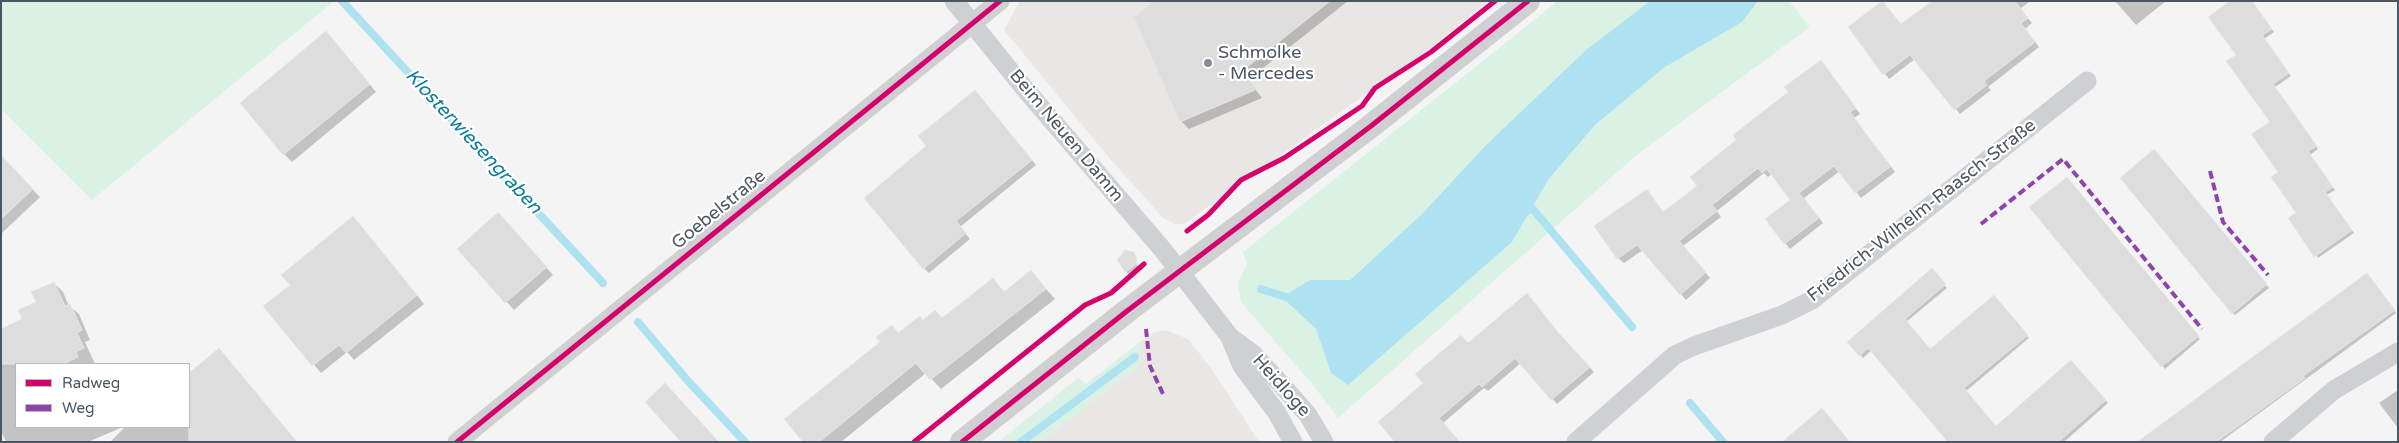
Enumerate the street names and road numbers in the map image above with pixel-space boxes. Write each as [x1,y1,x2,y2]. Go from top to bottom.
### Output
street label: Beim Neuen Damm [1004,65,1128,207]
street label: Friedrich-Wilhelm-Raasch-Straße [1803,115,2041,307]
street label: Goebelstraße [668,166,770,254]
street label: Heidloge [1247,350,1315,422]

